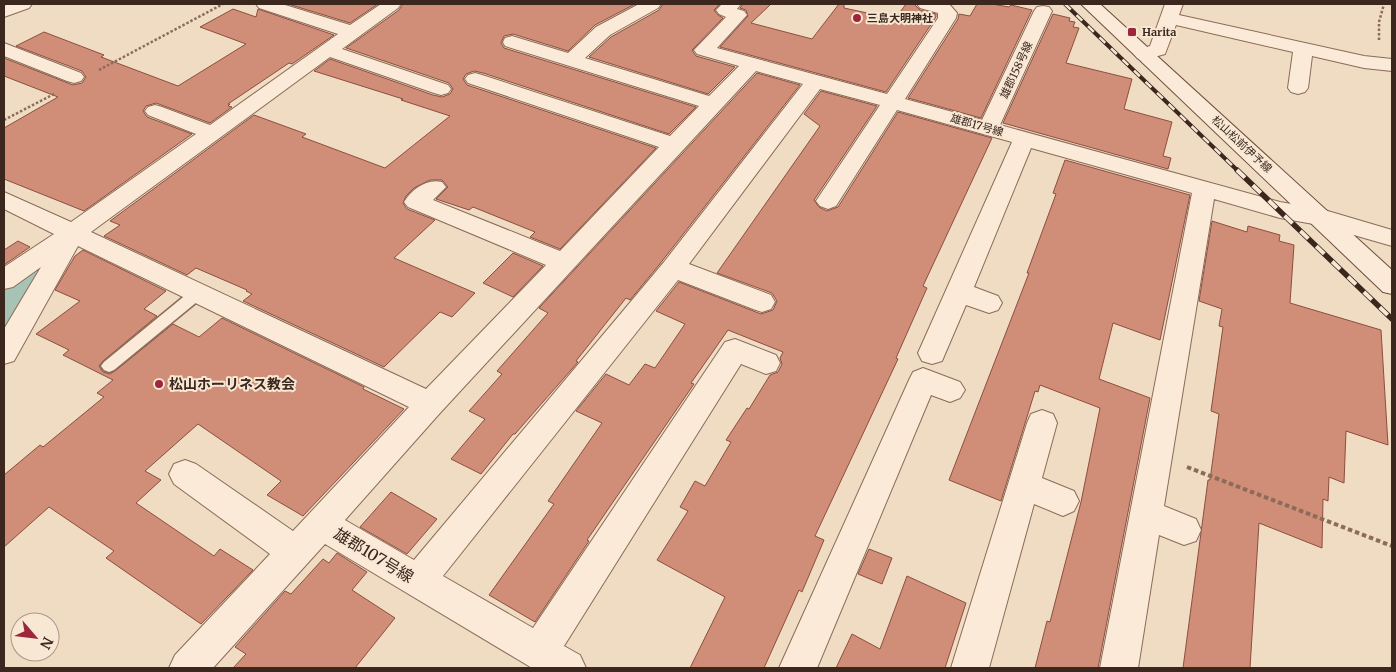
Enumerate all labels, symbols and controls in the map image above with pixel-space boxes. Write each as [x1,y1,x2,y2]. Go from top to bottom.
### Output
place label: 三島大明神社 [867,11,933,25]
marker: 三島大明神社 [851,12,863,24]
place label: Harita [1142,25,1176,39]
marker: Harita [1126,26,1138,38]
street label: 雄郡158号線 [997,39,1035,101]
street label: 雄郡17号線 [949,111,1005,139]
street label: 松山松前伊予線 [1209,113,1275,175]
place label: 松山ホーリネス教会 [169,375,295,393]
marker: 松山ホーリネス教会 [153,378,165,390]
street label: 雄郡107号線 [330,523,418,587]
north arrow [10,612,60,662]
text: N [36,634,57,652]

